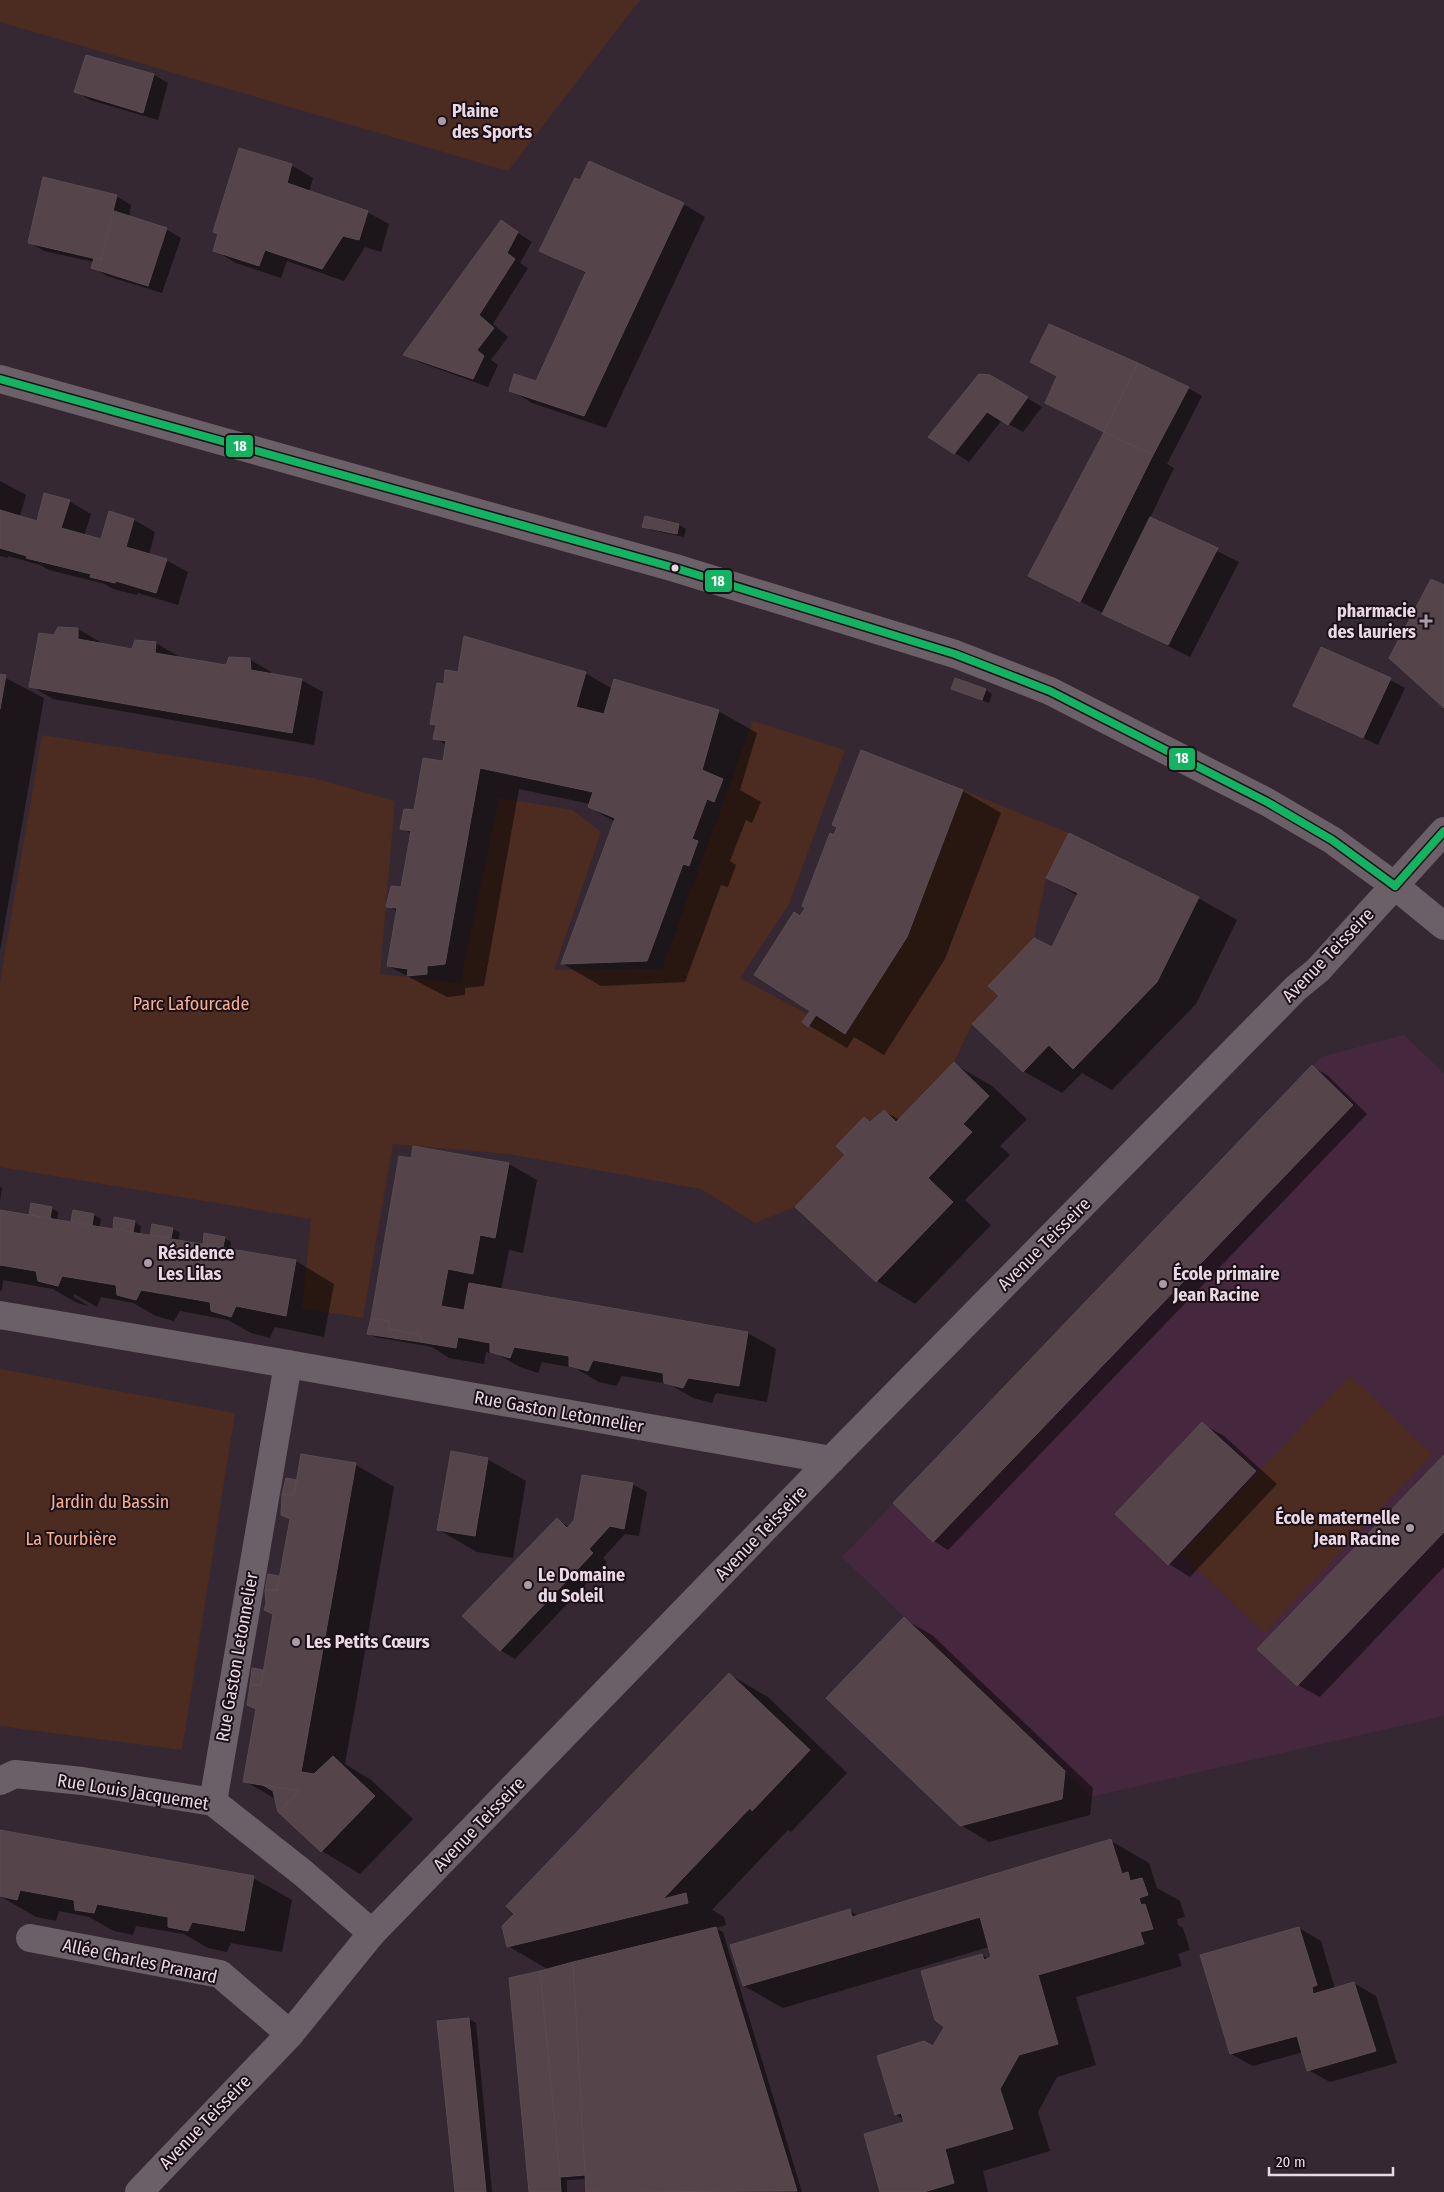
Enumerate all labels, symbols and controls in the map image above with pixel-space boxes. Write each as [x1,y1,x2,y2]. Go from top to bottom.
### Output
place label: Plaine des Sports [452,100,532,143]
marker: Plaine des Sports [436,115,448,127]
line badge: 18 [225,434,254,458]
text: 18 [233,438,247,455]
unlabelled marker [670,563,680,573]
line badge: 18 [704,569,733,593]
text: 18 [711,573,725,590]
place label: pharmacie des lauriers [1328,600,1416,643]
marker: pharmacie des lauriers [1420,615,1432,627]
line badge: 18 [1168,747,1196,771]
text: 18 [1175,750,1189,767]
street label: Avenue Teisseire [1278,903,1378,1007]
park label: Parc Lafourcade [133,993,249,1015]
street label: Avenue Teisseire [993,1193,1095,1295]
place label: Résidence Les Lilas [158,1242,235,1285]
marker: Résidence Les Lilas [142,1257,154,1269]
place label: École primaire Jean Racine [1172,1262,1280,1306]
marker: École primaire Jean Racine [1157,1278,1169,1290]
street label: Rue Gaston Letonnelier [473,1386,646,1438]
street label: Avenue Teisseire [711,1481,811,1585]
park label: Jardin du Bassin [51,1491,169,1513]
place label: École maternelle Jean Racine [1275,1506,1400,1550]
marker: École maternelle Jean Racine [1404,1522,1416,1534]
park label: La Tourbière [25,1528,117,1550]
place label: Le Domaine du Soleil [538,1564,625,1607]
street label: Rue Gaston Letonnelier [211,1570,263,1743]
marker: Le Domaine du Soleil [522,1579,534,1591]
place label: Les Petits Cœurs [306,1631,430,1653]
marker: Les Petits Cœurs [290,1636,302,1648]
street label: Rue Louis Jacquemet [56,1769,210,1815]
street label: Avenue Teisseire [429,1772,529,1876]
street label: Allée Charles Pranard [61,1934,219,1988]
street label: Avenue Teisseire [155,2070,255,2174]
scale bar [1269,2144,1393,2176]
text: 20 m [1276,2153,1306,2171]

